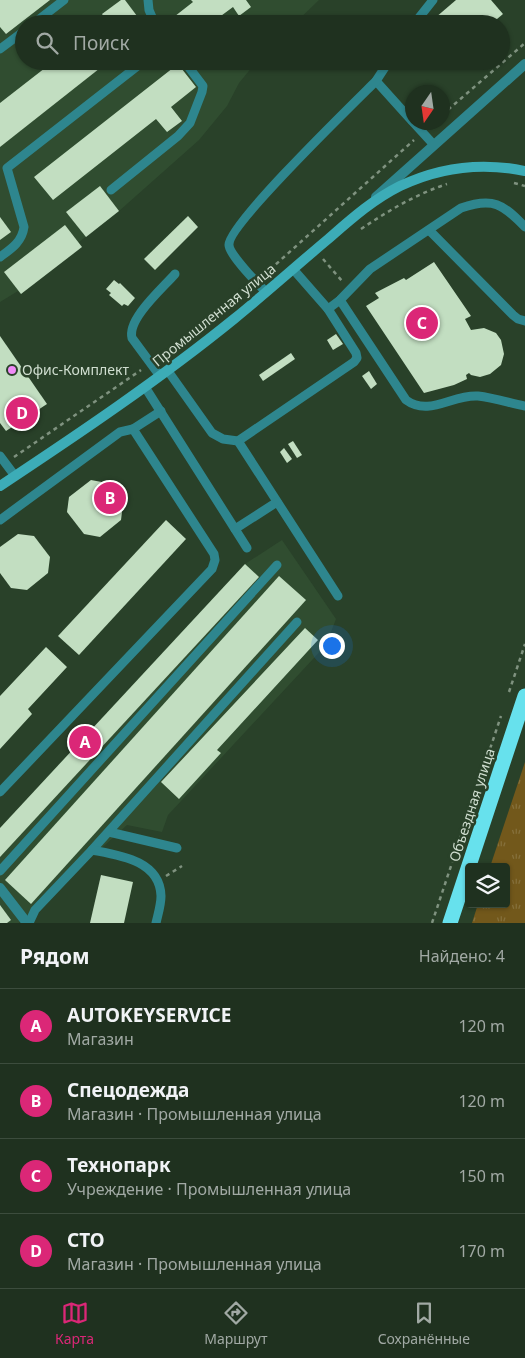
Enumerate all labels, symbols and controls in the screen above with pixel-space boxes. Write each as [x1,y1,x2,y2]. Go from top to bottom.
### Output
search box [15,15,510,70]
icon: search [33,29,61,57]
text: Поиск [73,30,129,56]
north arrow [405,85,450,130]
street label: Промышленная улица [148,259,279,370]
pin: C [406,304,438,342]
place label: Офис-Комплект [22,360,129,379]
marker: Офис-Комплект [6,364,18,376]
pin: D [6,394,38,432]
pin: B [94,479,126,517]
your location [319,633,345,659]
pin: A [69,723,101,761]
street label: Объездная улица [444,746,499,864]
map controls [465,863,510,908]
button: layers [465,863,510,908]
text: Рядом [20,942,90,970]
text: Найдено: 4 [419,945,505,967]
text: AUTOKEYSERVICE [67,1002,231,1028]
text: A [30,1015,42,1037]
text: 120 m [458,1015,505,1037]
text: Магазин [67,1028,134,1050]
text: Спецодежда [67,1077,189,1103]
text: B [31,1090,41,1112]
text: 120 m [458,1090,505,1112]
text: Магазин · Промышленная улица [67,1103,322,1125]
text: Технопарк [67,1152,171,1178]
text: C [31,1165,41,1187]
text: 150 m [458,1165,505,1187]
text: Учреждение · Промышленная улица [67,1178,351,1200]
text: СТО [67,1227,105,1253]
text: D [30,1240,42,1262]
text: 170 m [458,1240,505,1262]
text: Магазин · Промышленная улица [67,1253,322,1275]
tab: Карта [55,1299,94,1348]
tab: Маршрут [204,1299,268,1348]
tab: Сохранённые [378,1299,470,1348]

